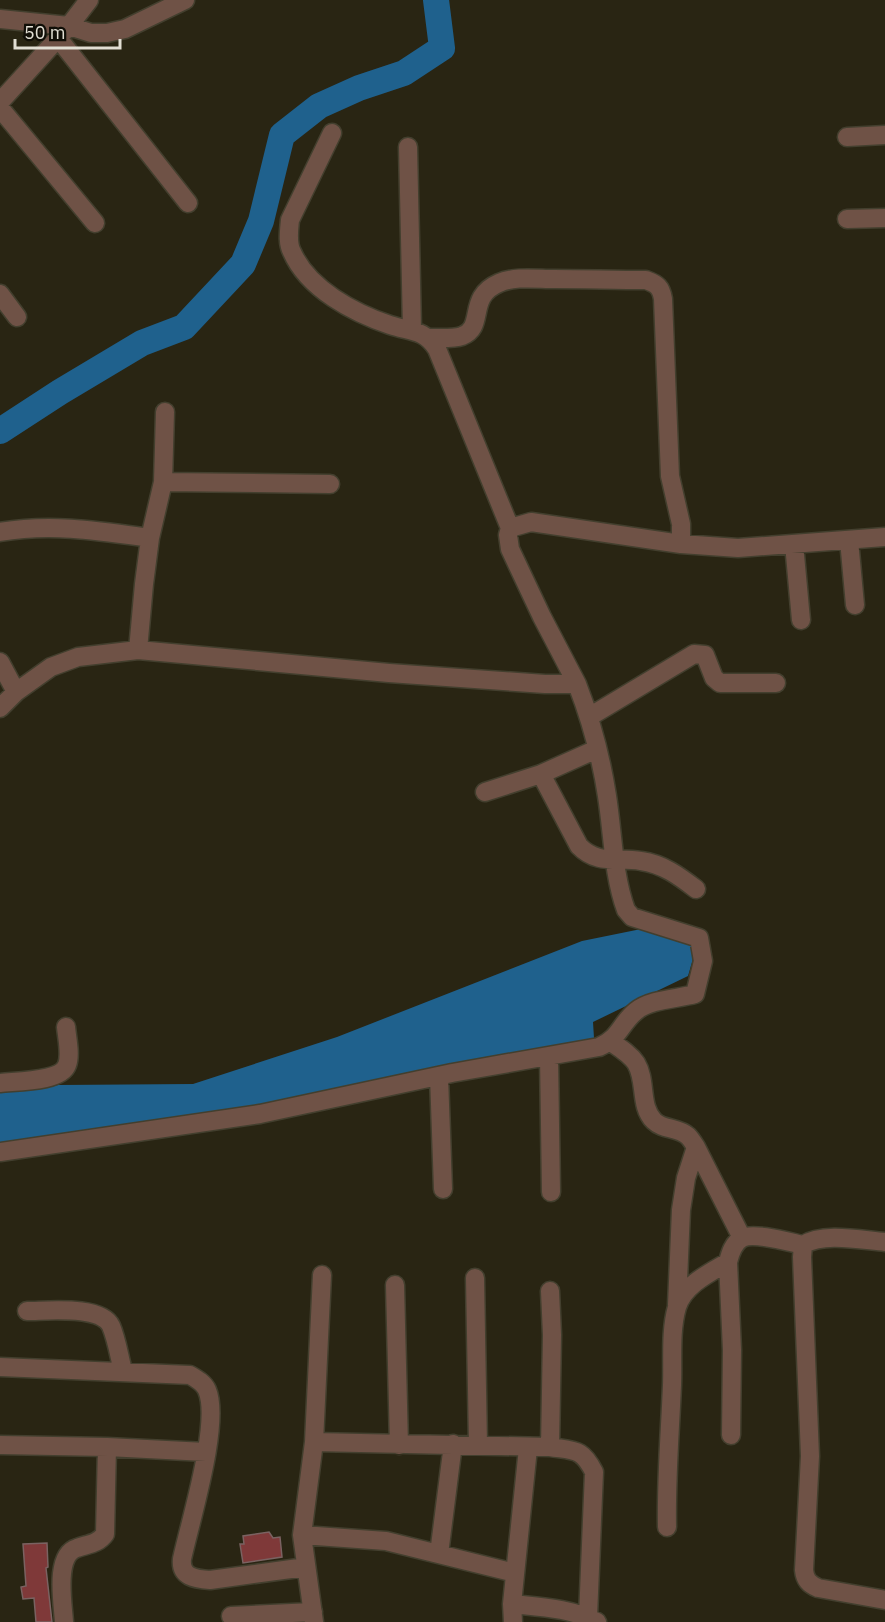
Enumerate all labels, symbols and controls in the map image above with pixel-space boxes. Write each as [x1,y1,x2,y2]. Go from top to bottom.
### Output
scale bar [15,12,120,50]
text: 50 m [24,21,66,44]

